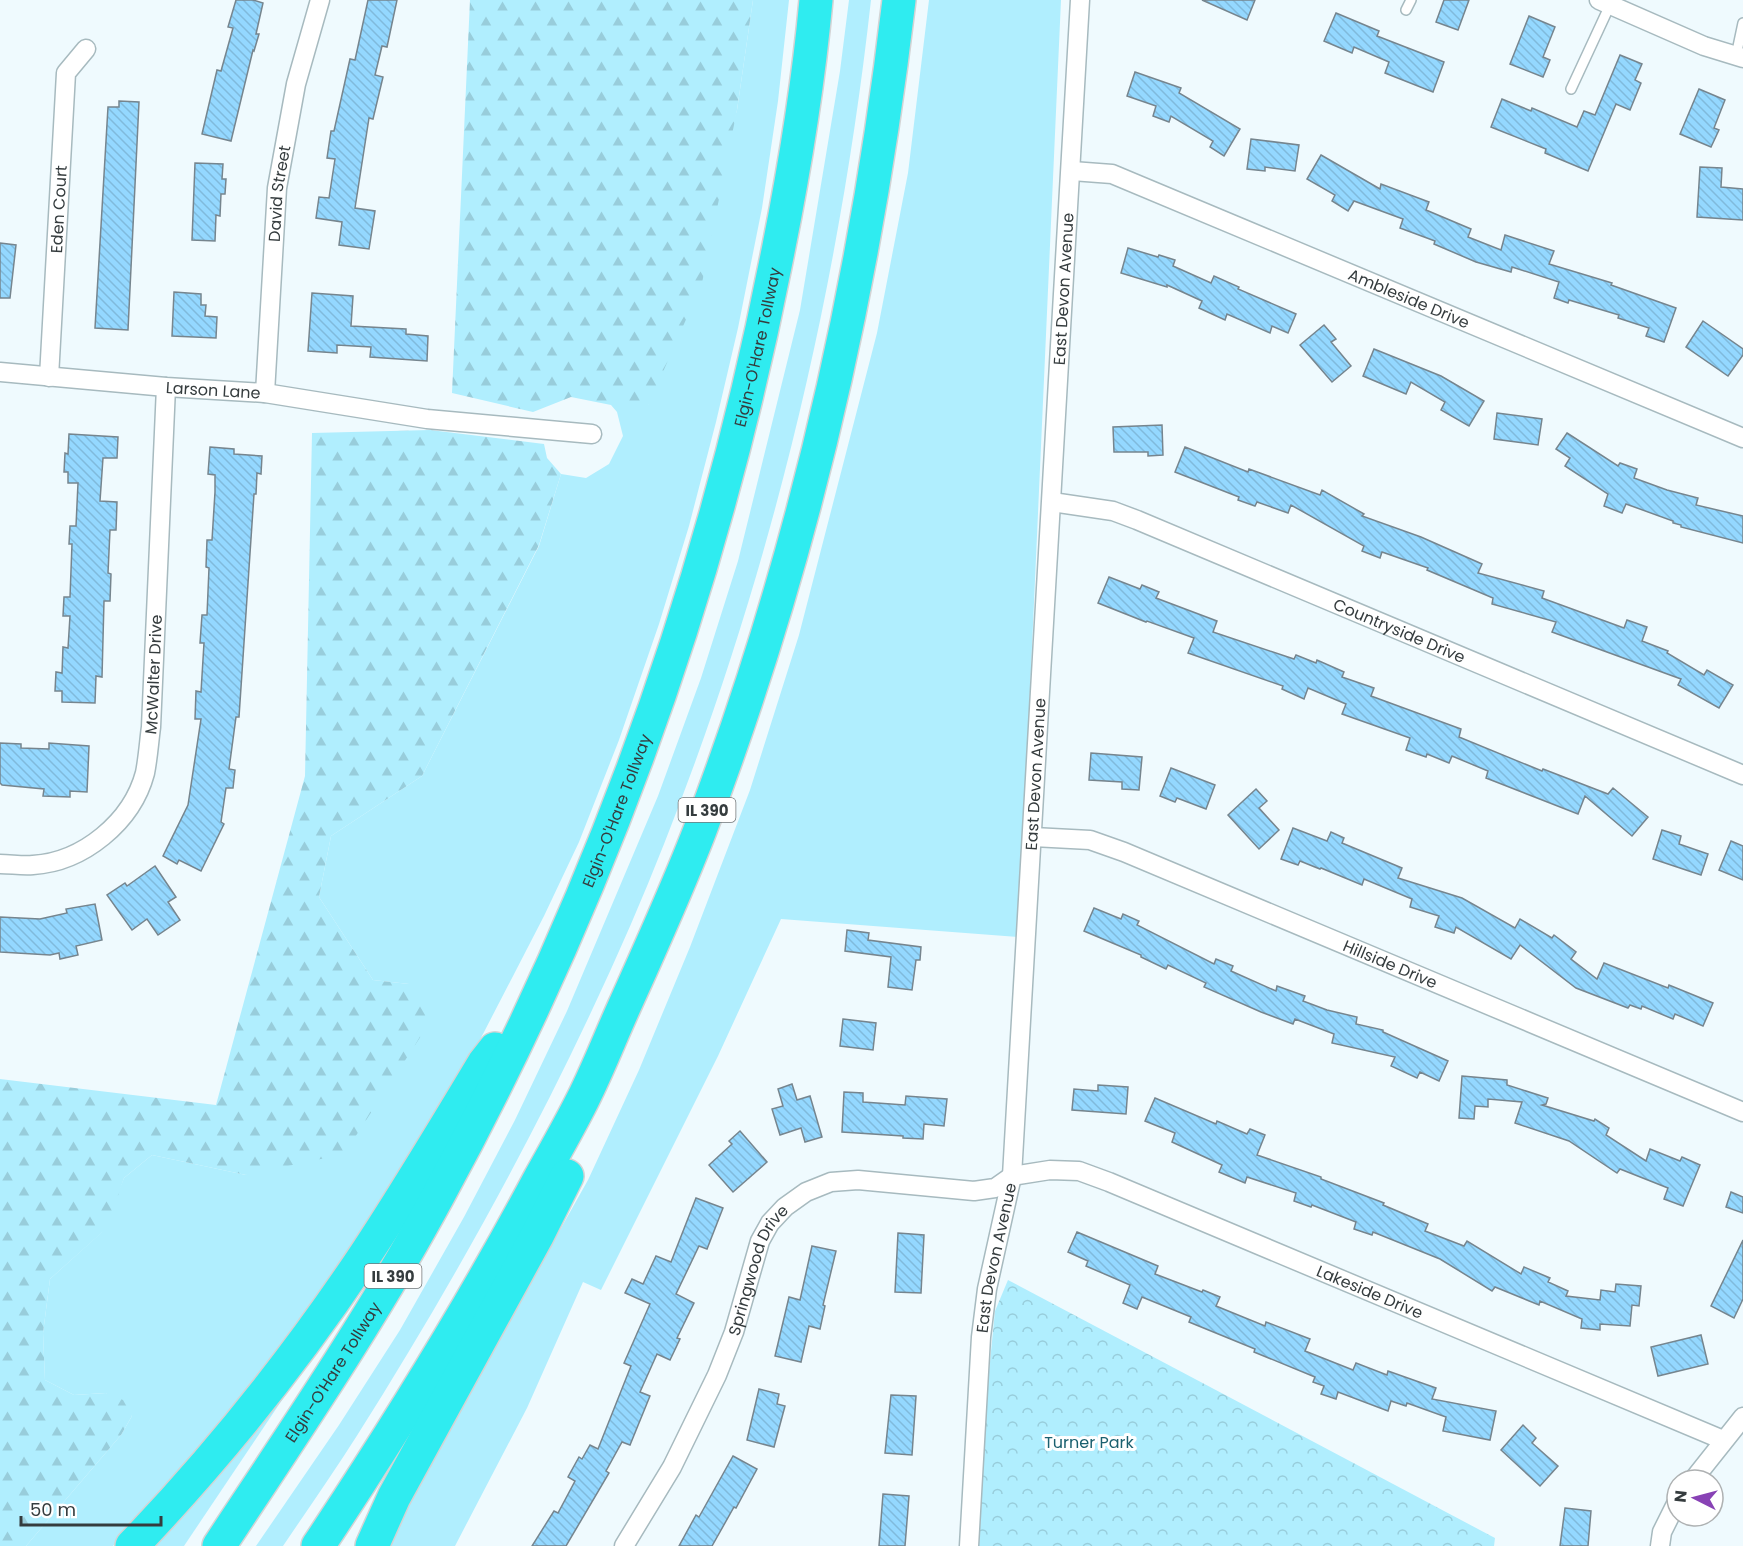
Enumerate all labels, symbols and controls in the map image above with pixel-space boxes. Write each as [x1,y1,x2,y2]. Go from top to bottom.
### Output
street label: David Street [262,143,296,242]
street label: Eden Court [44,164,72,254]
street label: East Devon Avenue [1047,212,1079,366]
street label: Ambleside Drive [1345,263,1473,334]
street label: Elgin-O'Hare Tollway [728,265,786,429]
street label: Larson Lane [165,376,261,404]
street label: Countryside Drive [1330,592,1469,668]
street label: McWalter Drive [139,614,167,736]
street label: East Devon Avenue [1019,697,1051,851]
street label: Elgin-O'Hare Tollway [576,731,656,891]
road number: IL 390 [678,798,736,822]
street label: Hillside Drive [1340,934,1441,994]
street label: East Devon Avenue [970,1180,1022,1334]
street label: Springwood Drive [722,1199,793,1338]
street label: Lakeside Drive [1313,1259,1427,1324]
road number: IL 390 [364,1264,422,1288]
street label: Elgin-O'Hare Tollway [279,1297,386,1447]
park label: Turner Park [1044,1431,1135,1454]
north arrow [1665,1468,1725,1528]
scale bar [21,1489,160,1527]
text: N [1669,1489,1693,1504]
text: 50 m [30,1497,76,1522]

